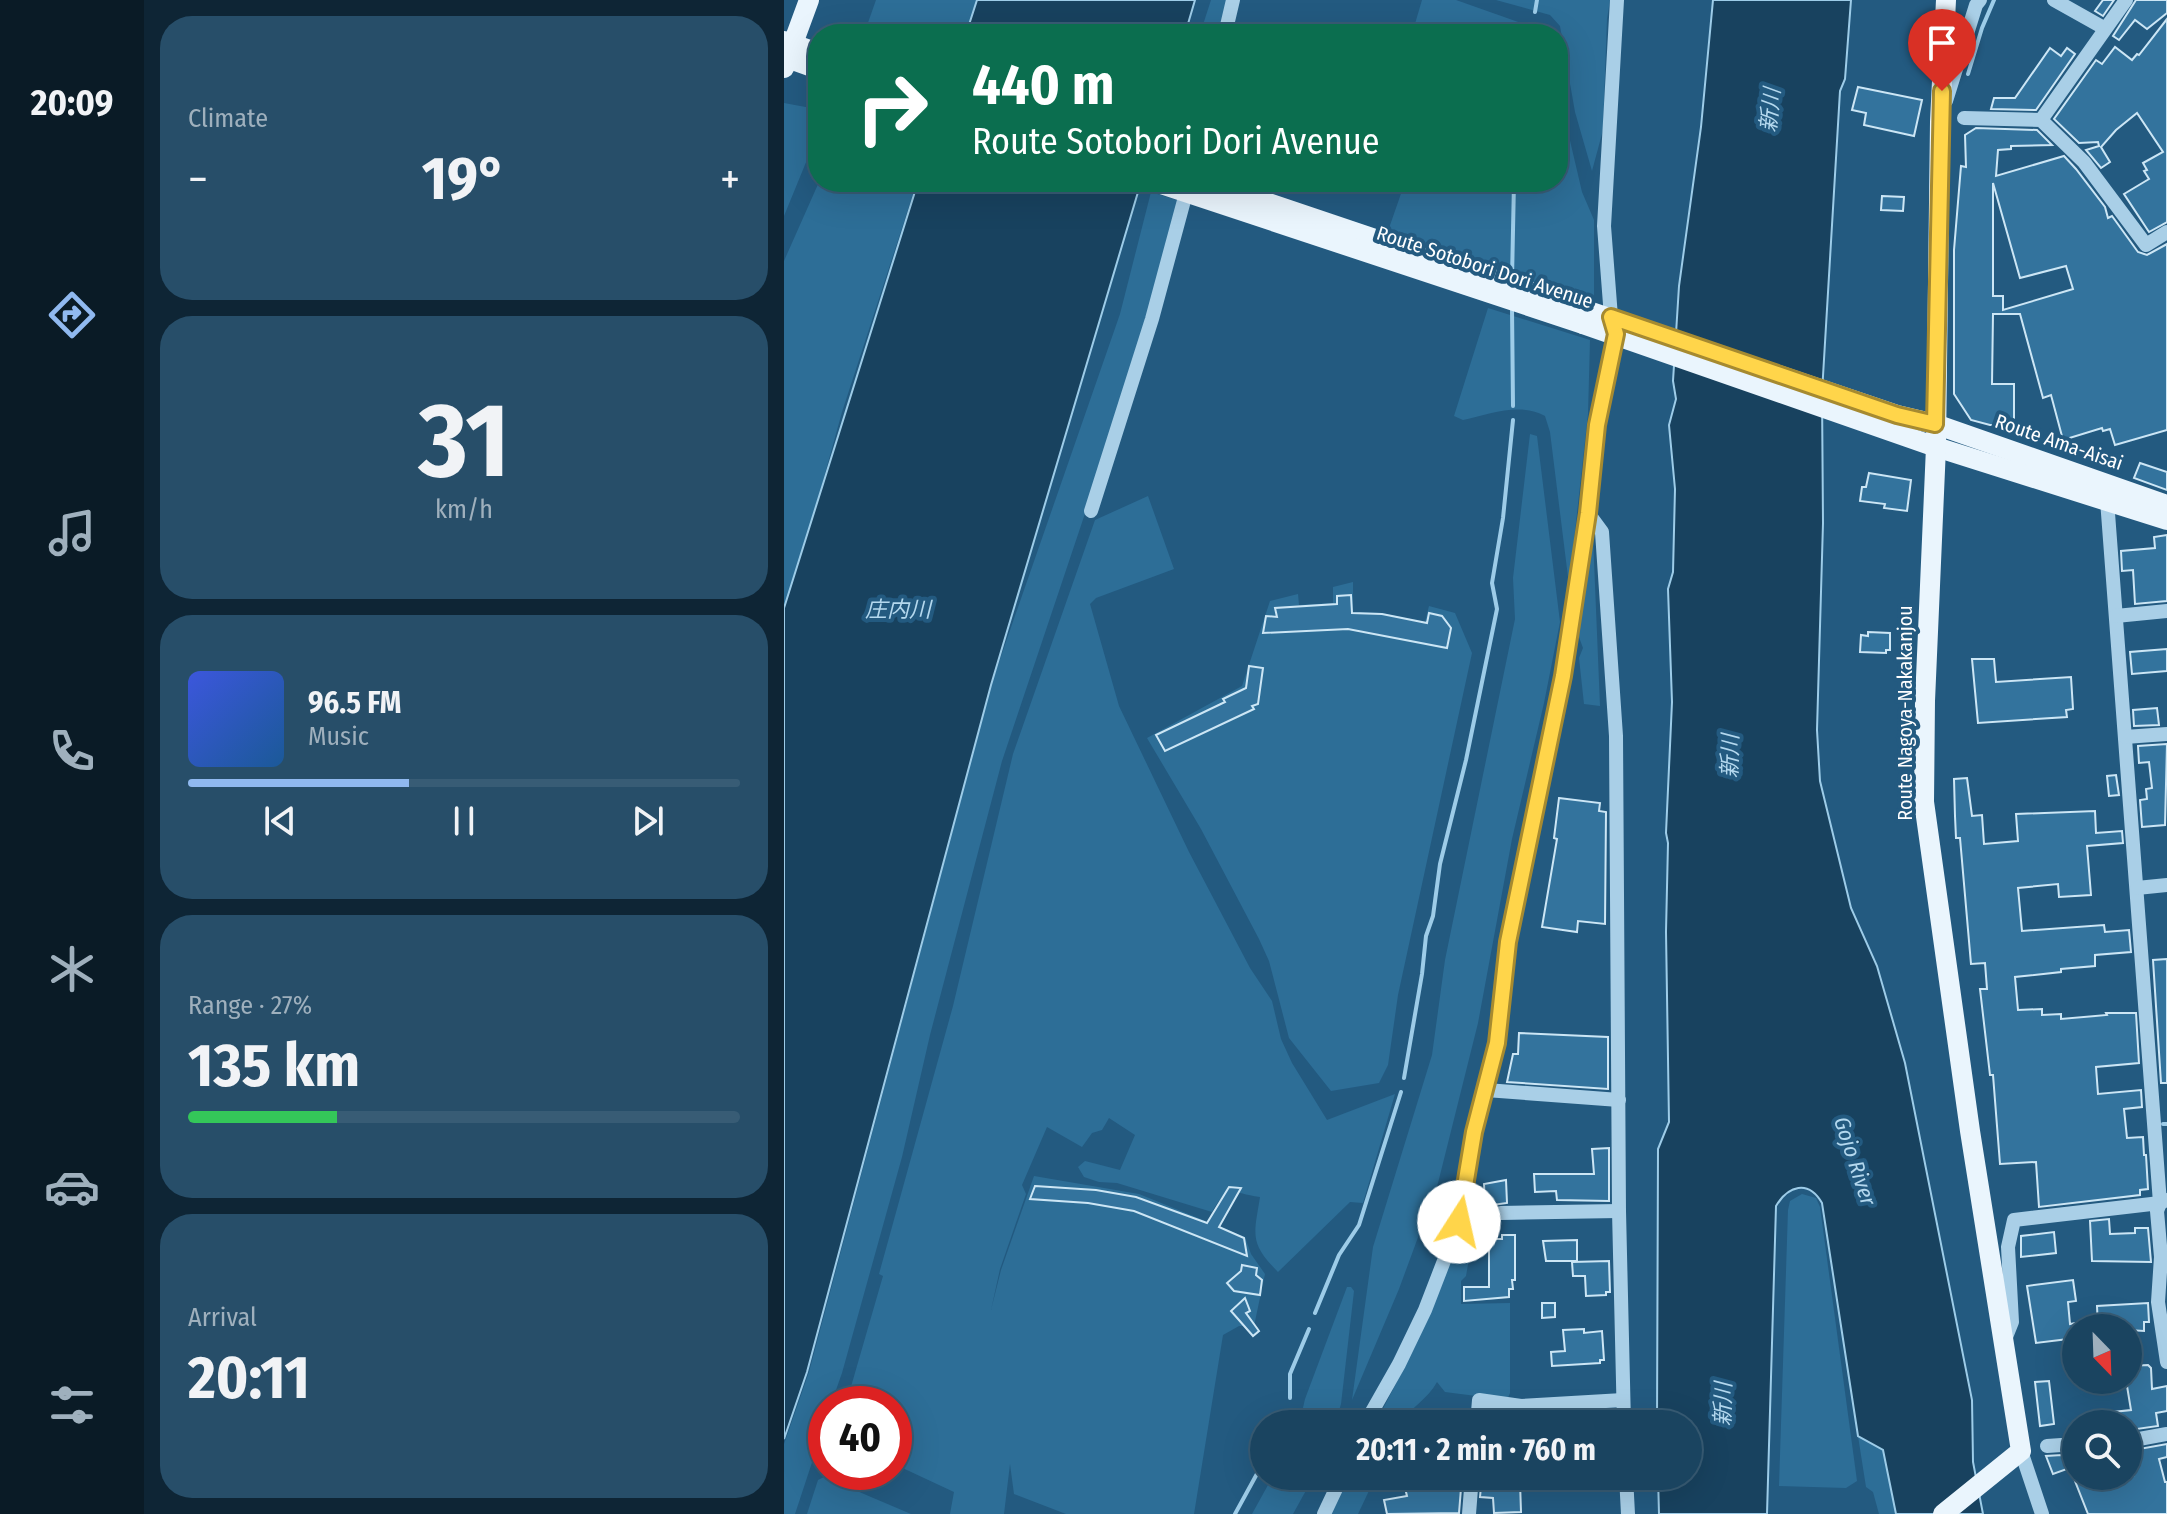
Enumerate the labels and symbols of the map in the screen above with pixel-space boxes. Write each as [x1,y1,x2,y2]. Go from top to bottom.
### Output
pin [1908,9,1976,91]
water label: 新川 [1754,85,1786,133]
street label: Route Sotobori Dori Avenue [1374,221,1596,313]
street label: Route Ama-Aisai [1992,409,2126,475]
water label: 庄内川 [865,596,933,623]
street label: Route Nagoya-Nakakanjou [1893,605,1917,821]
water label: 新川 [1716,732,1744,778]
water label: Gojo River [1828,1113,1882,1210]
position arrow [1417,1180,1501,1264]
north arrow [2062,1314,2142,1394]
water label: 新川 [1709,1380,1737,1426]
speed limit sign: 40 [808,1386,912,1490]

